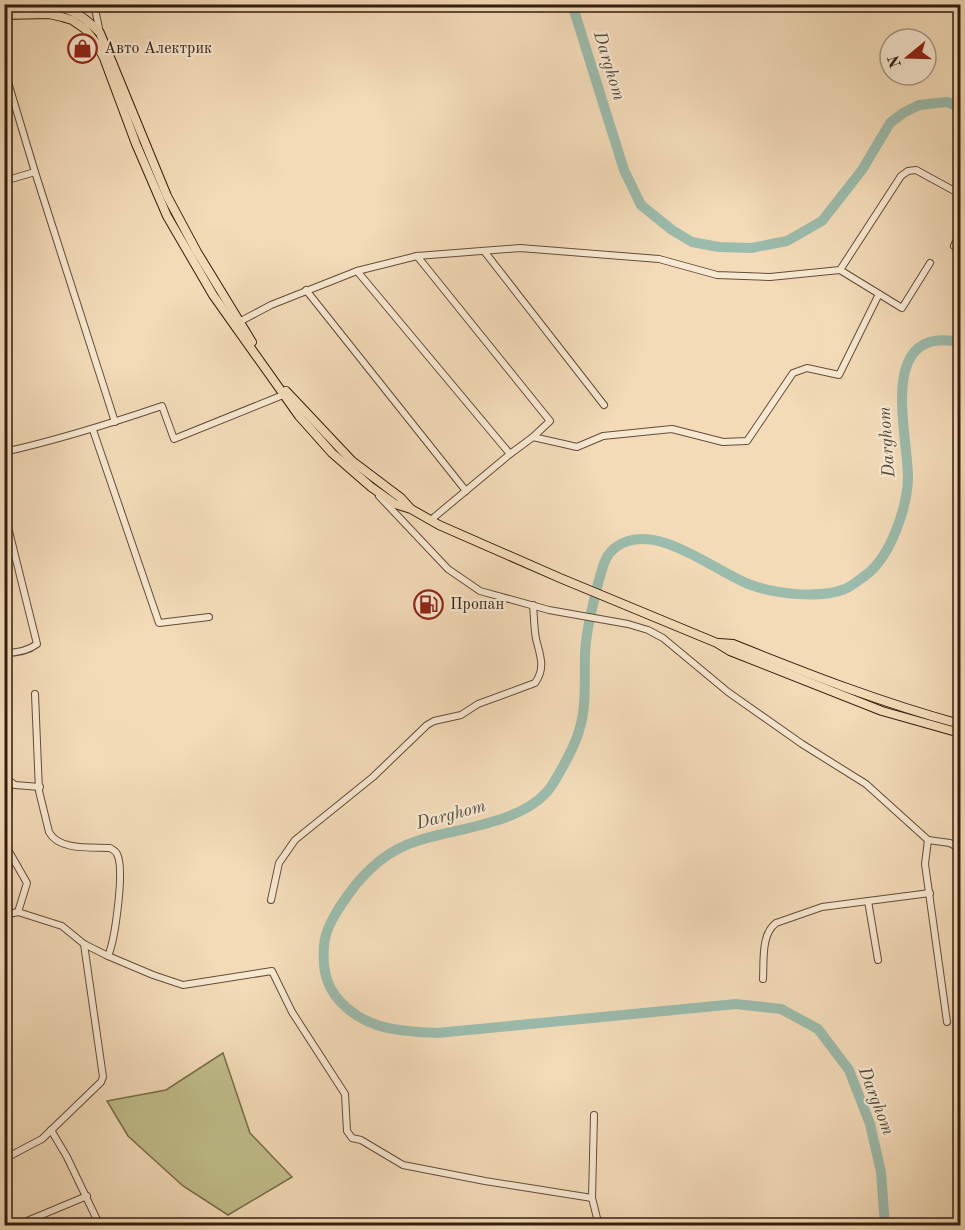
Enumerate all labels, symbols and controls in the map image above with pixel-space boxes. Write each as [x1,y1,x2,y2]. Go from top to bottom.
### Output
north arrow [878,27,938,87]
water label: Darghоm [590,28,628,103]
shop icon: Авто Алектрик [67,33,99,65]
place label: Авто Алектрик [104,41,212,57]
text: N [886,52,905,70]
water label: Darghоm [875,405,899,479]
fuel station icon: Пропан [413,589,445,621]
place label: Пропан [450,597,505,613]
water label: Darghоm [413,797,488,833]
water label: Darghоm [854,1063,897,1138]

